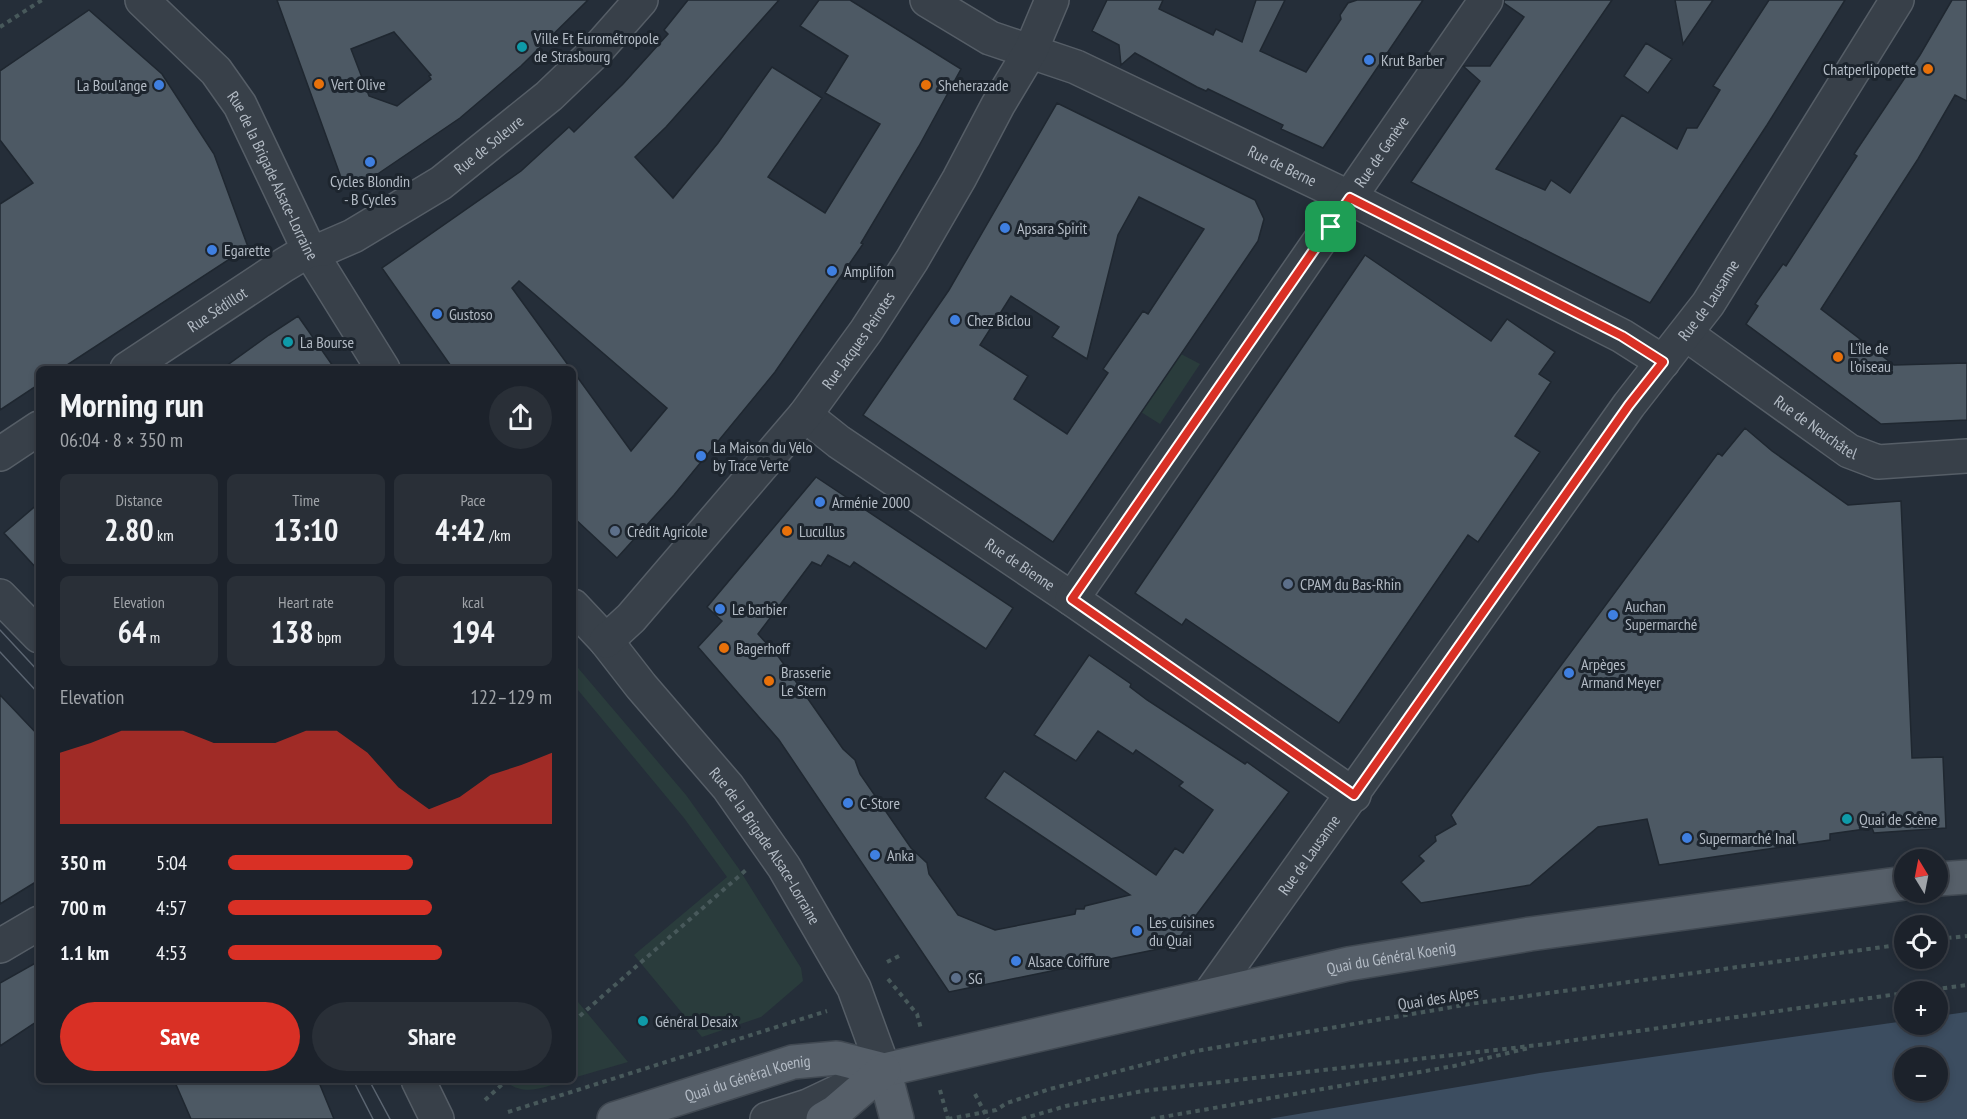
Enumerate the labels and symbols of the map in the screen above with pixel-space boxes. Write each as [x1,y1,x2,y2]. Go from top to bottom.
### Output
place label: Ville Et Eurométropole de Strasbourg [533,28,659,66]
marker: Ville Et Eurométropole de Strasbourg [515,40,529,54]
place label: Krut Barber [1381,50,1445,70]
marker: Krut Barber [1362,53,1376,67]
place label: Chatperlipopette [1823,59,1916,79]
marker: Chatperlipopette [1921,62,1935,76]
place label: Vert Olive [330,74,386,94]
place label: La Boul'ange [77,75,147,95]
place label: Sheherazade [938,75,1009,95]
marker: Vert Olive [312,77,326,91]
marker: La Boul'ange [152,78,166,92]
marker: Sheherazade [919,78,933,92]
street label: Rue de la Brigade Alsace-Lorraine [223,87,323,264]
street label: Rue de Soleure [450,111,527,179]
street label: Rue de Genève [1350,112,1413,191]
street label: Rue de Berne [1245,141,1320,191]
marker: Cycles Blondin - B Cycles [363,155,377,169]
place label: Cycles Blondin - B Cycles [330,171,410,209]
pin [1305,201,1356,252]
place label: Apsara Spirit [1017,218,1088,238]
marker: Apsara Spirit [998,221,1012,235]
place label: Egarette [224,240,270,260]
marker: Egarette [205,243,219,257]
street label: Rue de Lausanne [1673,256,1743,344]
place label: Amplifon [844,261,894,281]
marker: Amplifon [825,264,839,278]
street label: Rue Sédillot [183,282,251,336]
street label: Rue Jacques Peirotes [817,288,899,393]
place label: Gustoso [449,304,493,324]
marker: Gustoso [430,307,444,321]
place label: Chez Biclou [967,310,1031,330]
marker: Chez Biclou [948,313,962,327]
place label: La Bourse [300,332,354,352]
marker: La Bourse [281,335,295,349]
place label: L'île de l'oiseau [1850,338,1891,376]
marker: L'île de l'oiseau [1831,350,1845,364]
street label: Rue de Neuchâtel [1771,391,1860,463]
place label: La Maison du Vélo by Trace Verte [713,437,813,475]
marker: La Maison du Vélo by Trace Verte [694,449,708,463]
place label: Arménie 2000 [832,492,910,512]
marker: Arménie 2000 [813,495,827,509]
place label: Crédit Agricole [627,521,708,541]
place label: Lucullus [799,521,845,541]
marker: Crédit Agricole [608,524,622,538]
marker: Lucullus [780,524,794,538]
street label: Rue de Bienne [982,534,1059,595]
place label: CPAM du Bas-Rhin [1300,574,1401,594]
marker: CPAM du Bas-Rhin [1281,577,1295,591]
place label: Auchan Supermarché [1625,596,1697,634]
place label: Le barbier [732,599,788,619]
marker: Le barbier [713,602,727,616]
marker: Auchan Supermarché [1606,608,1620,622]
place label: Bagerhoff [736,638,791,658]
marker: Bagerhoff [717,641,731,655]
place label: Arpèges Armand Meyer [1581,654,1661,692]
place label: Brasserie Le Stern [781,662,831,700]
marker: Arpèges Armand Meyer [1562,666,1576,680]
marker: Brasserie Le Stern [762,674,776,688]
street label: Rue de la Brigade Alsace-Lorraine [705,763,825,928]
place label: C-Store [860,793,900,813]
marker: C-Store [841,796,855,810]
place label: Quai de Scène [1859,809,1937,829]
street label: Rue de Lausanne [1273,811,1344,899]
marker: Quai de Scène [1840,812,1854,826]
place label: Supermarché Inal [1699,828,1796,848]
marker: Supermarché Inal [1680,831,1694,845]
place label: Anka [887,845,914,865]
marker: Anka [868,848,882,862]
north arrow [1894,849,1948,903]
place label: Les cuisines du Quai [1149,912,1214,950]
marker: Les cuisines du Quai [1130,924,1144,938]
street label: Quai du Général Koenig [1325,936,1457,979]
place label: Alsace Coiffure [1028,951,1110,971]
marker: Alsace Coiffure [1009,954,1023,968]
place label: SG [968,968,983,988]
marker: SG [949,971,963,985]
street label: Quai des Alpes [1396,982,1480,1014]
place label: Général Desaix [655,1011,738,1031]
marker: Général Desaix [636,1014,650,1028]
street label: Quai du Général Koenig [682,1050,811,1106]

